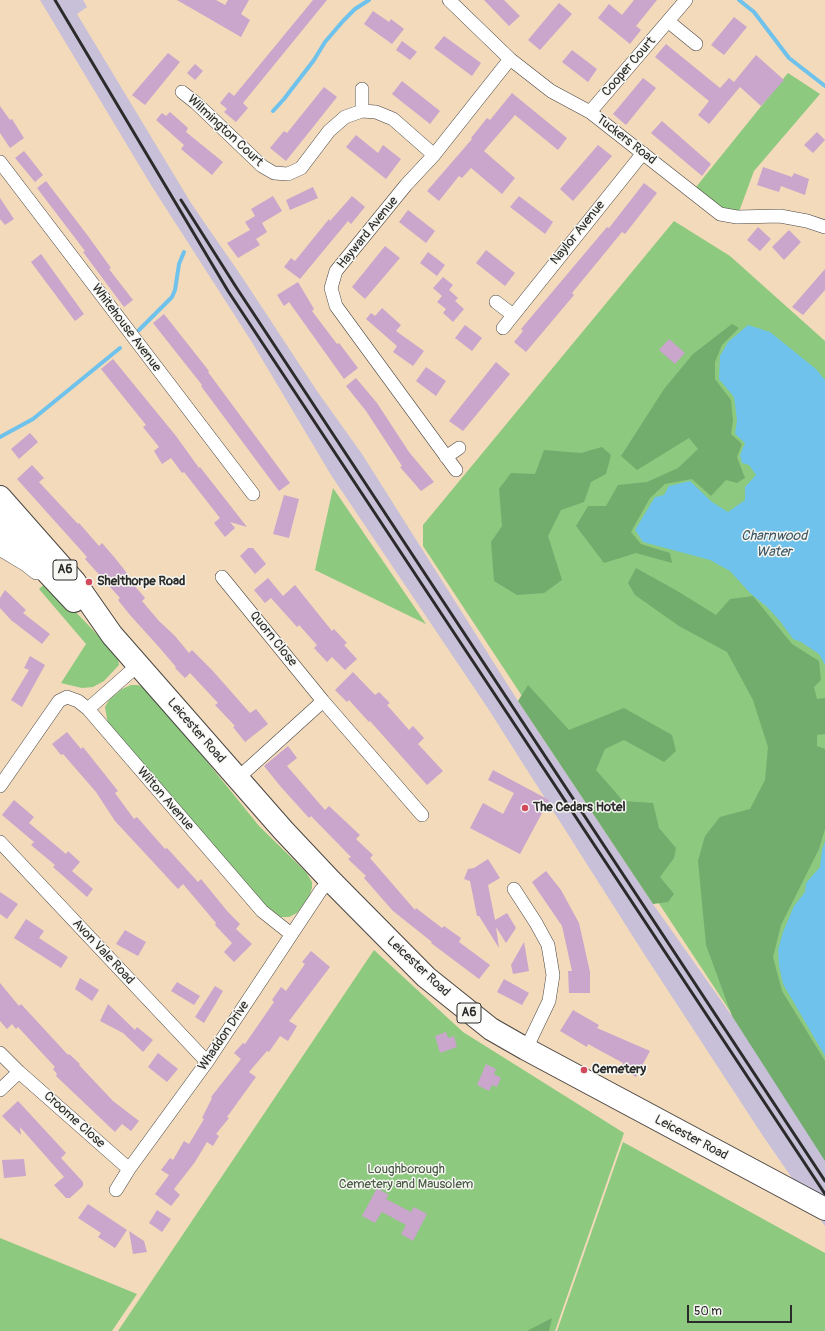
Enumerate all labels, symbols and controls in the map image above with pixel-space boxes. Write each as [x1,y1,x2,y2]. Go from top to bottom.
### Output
street label: Cooper Court [599,34,659,100]
street label: Wilmington Court [184,92,266,170]
street label: Tuckers Road [593,112,659,168]
street label: Hayward Avenue [334,194,402,272]
street label: Naylor Avenue [547,198,609,268]
street label: Whitehouse Avenue [88,281,164,375]
water label: Charnwood Water [741,528,807,560]
road number: A6 [53,560,77,580]
place label: Shelthorpe Road [97,574,185,590]
marker: Shelthorpe Road [84,577,94,587]
street label: Quorn Close [246,608,300,670]
street label: Leicester Road [164,695,228,767]
street label: Wilton Avenue [133,764,197,834]
place label: The Cedars Hotel [533,800,626,816]
marker: The Cedars Hotel [520,803,530,813]
street label: Avon Vale Road [69,916,137,988]
street label: Leicester Road [383,934,453,1000]
street label: Whaddon Drive [195,998,253,1074]
road number: A6 [457,1003,481,1023]
place label: Cemetery [592,1062,646,1078]
marker: Cemetery [579,1065,589,1075]
street label: Croome Close [40,1088,108,1152]
street label: Leicester Road [652,1112,730,1164]
park label: Loughborough Cemetery and Mausolem [339,1162,473,1193]
scale bar [689,1297,794,1323]
text: 50 m [694,1304,722,1319]

